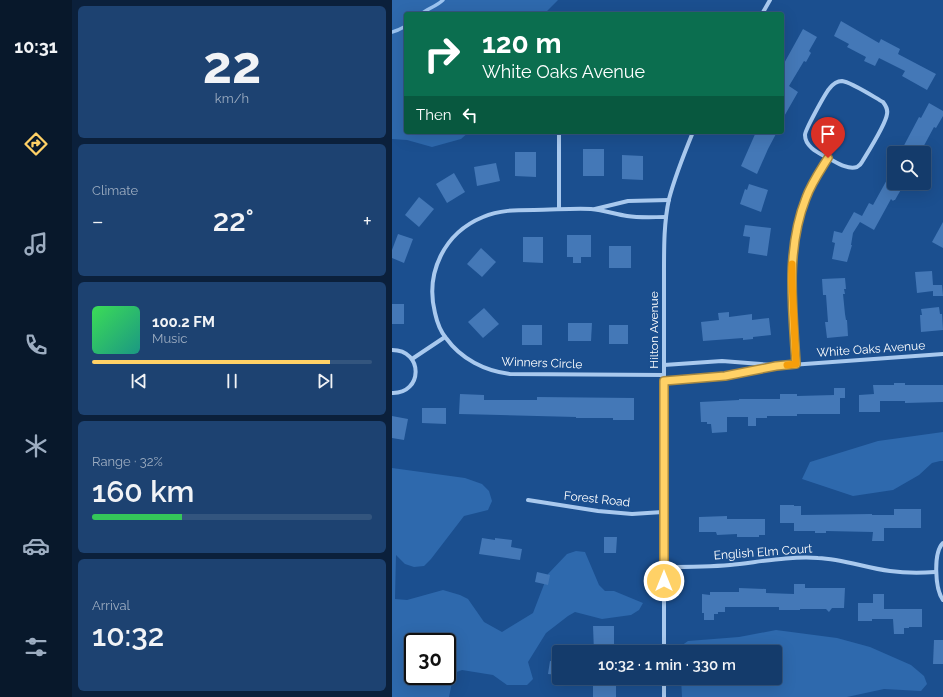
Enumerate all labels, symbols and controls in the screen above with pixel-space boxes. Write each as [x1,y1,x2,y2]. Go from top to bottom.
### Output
text: 120 m [482,27,562,60]
icon: right [416,28,468,80]
text: 22 [203,34,261,95]
text: 10:31 [14,36,58,57]
text: White Oaks Avenue [482,61,645,82]
text: km/h [215,91,249,106]
icon: left [459,104,481,126]
text: Then [416,106,451,124]
pin [811,117,845,158]
icon: arrive [817,123,839,145]
icon: directions [22,130,50,158]
map controls [887,146,931,190]
button: search [887,146,931,190]
text: Climate [92,183,138,198]
text: 22° [213,203,254,238]
text: − [92,208,104,234]
text: + [363,208,372,234]
icon: music [22,230,50,258]
street label: Hilton Avenue [647,291,661,369]
text: 100.2 FM [152,313,215,331]
icon: phone [22,331,50,359]
text: Music [152,331,187,346]
street label: White Oaks Avenue [816,338,926,360]
street label: Winners Circle [501,355,583,371]
icon: previous [128,370,150,392]
icon: pause [221,370,243,392]
icon: next [314,370,336,392]
icon: climate [22,432,50,460]
text: Range · 32% [92,454,163,469]
text: 160 km [92,474,194,509]
street label: Forest Road [563,489,631,509]
icon: car [22,532,50,560]
street label: English Elm Court [713,542,813,562]
position arrow [643,560,685,602]
text: Arrival [92,598,130,613]
text: 10:32 [92,618,164,653]
icon: filters [22,633,50,661]
speed limit sign: 30 [404,633,456,685]
text: 10:32 · 1 min · 330 m [598,656,736,674]

